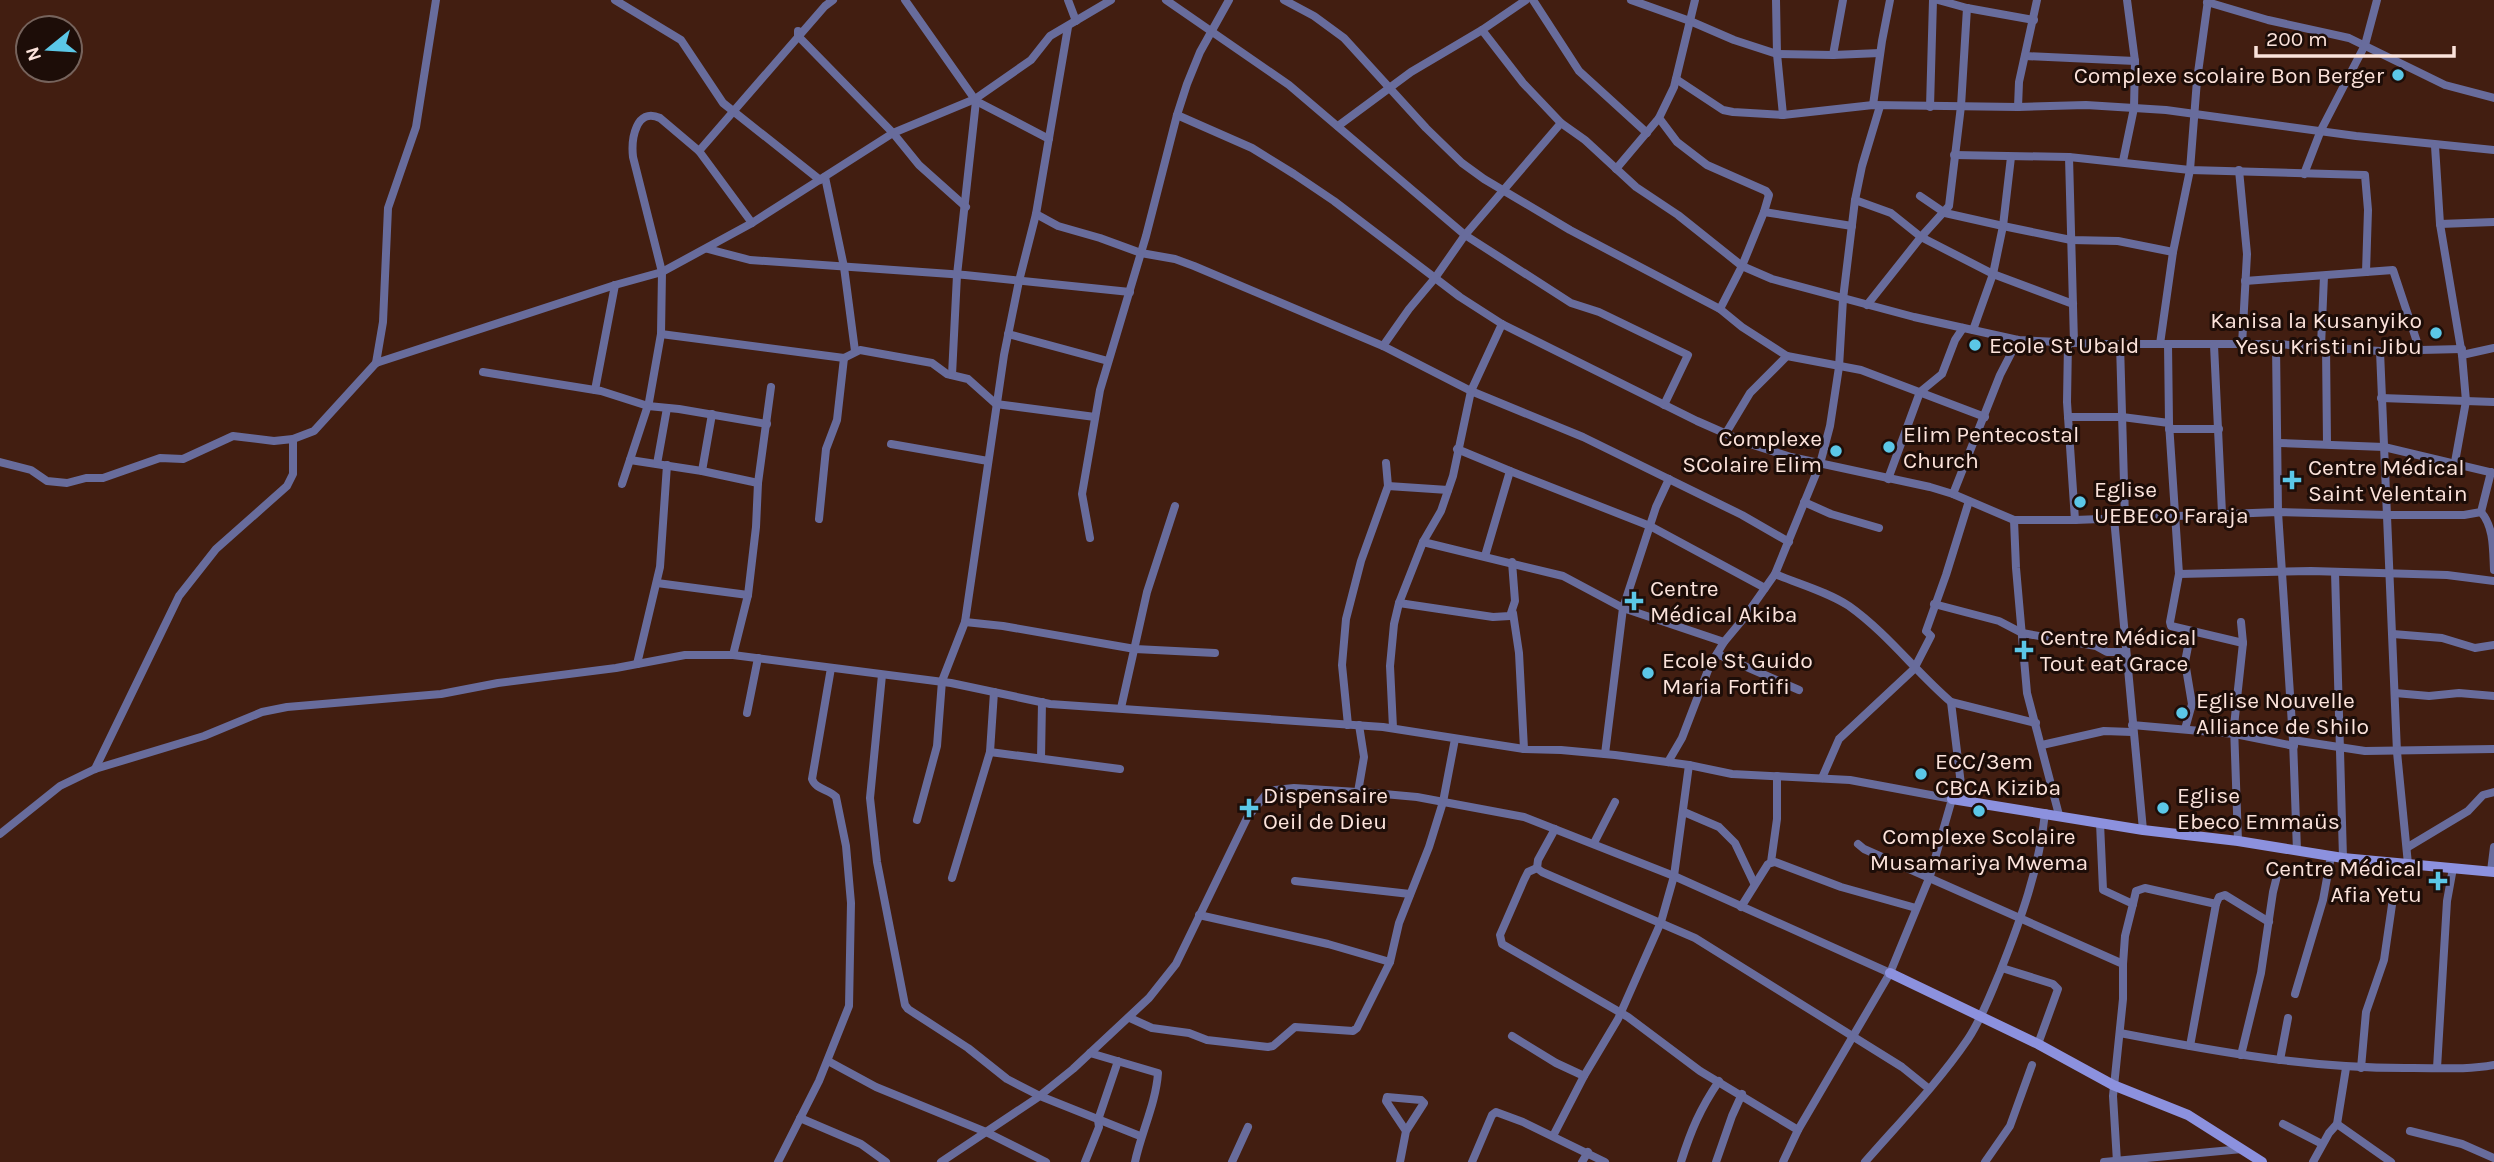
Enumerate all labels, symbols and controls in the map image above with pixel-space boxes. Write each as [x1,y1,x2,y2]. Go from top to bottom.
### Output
north arrow [14,14,84,84]
scale bar [2256,14,2454,58]
text: 200 m [2266,27,2328,51]
text: N [21,44,46,64]
place label: Complexe scolaire Bon Berger [2074,62,2385,89]
marker: Complexe scolaire Bon Berger [2390,67,2406,83]
place label: Kanisa la Kusanyiko Yesu Kristi ni Jibu [2210,307,2422,360]
marker: Kanisa la Kusanyiko Yesu Kristi ni Jibu [2428,325,2444,341]
place label: Ecole St Ubald [1989,332,2139,359]
marker: Ecole St Ubald [1967,337,1983,353]
place label: Elim Pentecostal Church [1903,421,2079,474]
place label: Complexe SColaire Elim [1682,425,1822,478]
marker: Elim Pentecostal Church [1881,439,1897,455]
marker: Complexe SColaire Elim [1828,443,1844,459]
place label: Centre Médical Saint Velentain [2308,454,2468,507]
marker: Centre Médical Saint Velentain [2282,470,2302,490]
place label: Eglise UEBECO Faraja [2094,476,2249,529]
marker: Eglise UEBECO Faraja [2072,494,2088,510]
place label: Centre Médical Akiba [1650,575,1798,628]
marker: Centre Médical Akiba [1624,591,1644,611]
place label: Centre Médical Tout eat Grace [2040,624,2197,677]
marker: Centre Médical Tout eat Grace [2014,640,2034,660]
place label: Ecole St Guido Maria Fortifi [1662,647,1813,700]
marker: Ecole St Guido Maria Fortifi [1640,665,1656,681]
place label: Eglise Nouvelle Alliance de Shilo [2196,687,2369,740]
marker: Eglise Nouvelle Alliance de Shilo [2174,705,2190,721]
place label: ECC/3em CBCA Kiziba [1935,748,2061,801]
marker: ECC/3em CBCA Kiziba [1913,766,1929,782]
place label: Dispensaire Oeil de Dieu [1263,782,1388,835]
place label: Eglise Ebeco Emmaüs [2177,782,2340,835]
marker: Dispensaire Oeil de Dieu [1241,800,1257,816]
marker: Eglise Ebeco Emmaüs [2155,800,2171,816]
marker: Complexe Scolaire Musamariya Mwema [1971,803,1987,819]
place label: Complexe Scolaire Musamariya Mwema [1870,823,2088,876]
place label: Centre Médical Afia Yetu [2265,855,2422,908]
marker: Centre Médical Afia Yetu [2428,871,2448,891]

